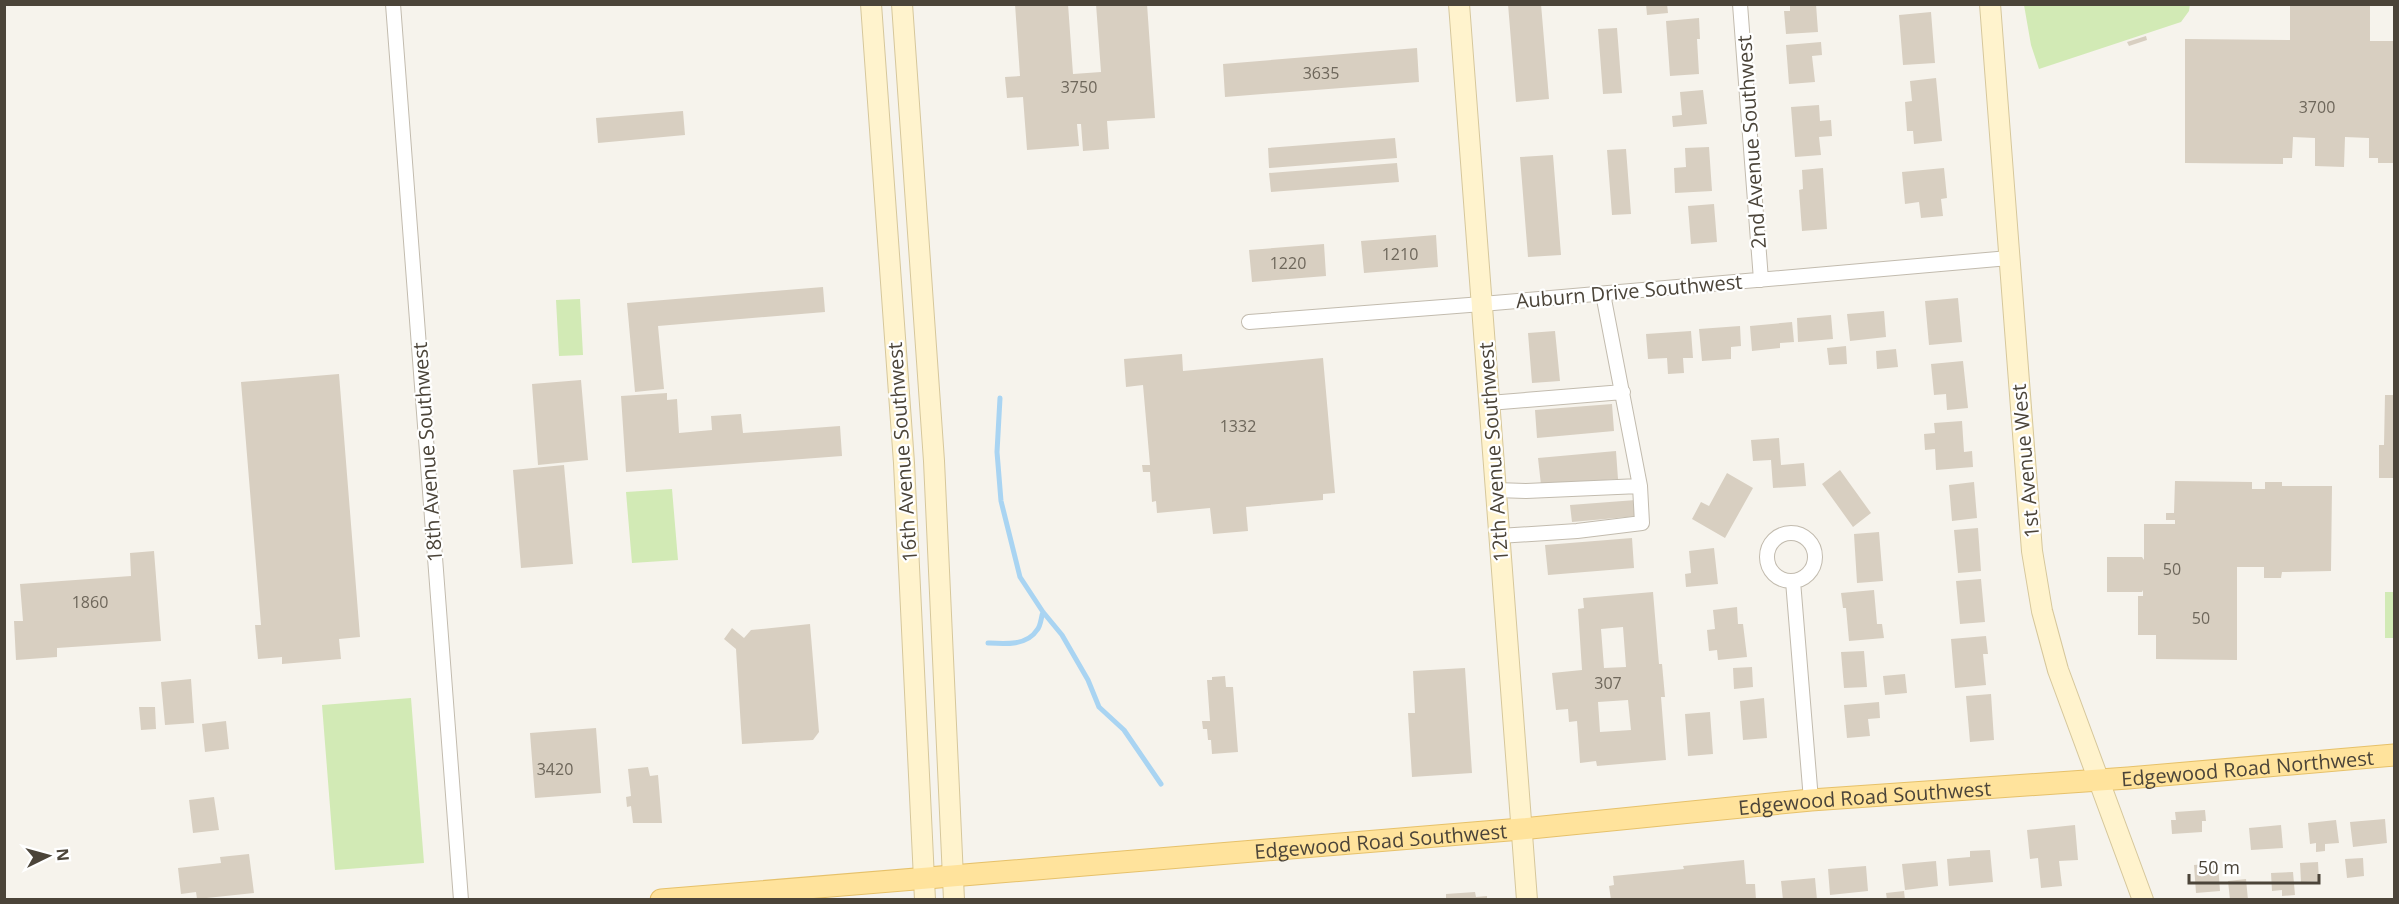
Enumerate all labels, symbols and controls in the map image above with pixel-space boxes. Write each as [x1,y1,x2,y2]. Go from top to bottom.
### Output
street label: 2nd Avenue Southwest [1730,34,1772,250]
house number: 3635 [1303,62,1339,84]
house number: 3750 [1061,76,1097,98]
house number: 3700 [2299,96,2335,118]
house number: 1210 [1382,243,1418,265]
house number: 1220 [1270,252,1306,274]
street label: Auburn Drive Southwest [1515,268,1743,314]
street label: 18th Avenue Southwest [406,341,448,563]
street label: 16th Avenue Southwest [881,341,923,563]
street label: 12th Avenue Southwest [1472,341,1514,563]
street label: 1st Avenue West [2005,383,2045,539]
house number: 1332 [1220,415,1256,437]
house number: 50 [2163,558,2181,580]
house number: 1860 [72,591,108,613]
house number: 50 [2192,607,2210,629]
house number: 307 [1594,672,1622,694]
street label: Edgewood Road Northwest [2120,743,2375,792]
house number: 3420 [537,758,573,780]
street label: Edgewood Road Southwest [1737,774,1992,821]
street label: Edgewood Road Southwest [1253,817,1508,864]
north arrow [18,826,78,886]
text: N [51,847,74,862]
scale bar [2189,847,2320,885]
text: 50 m [2198,855,2240,879]

